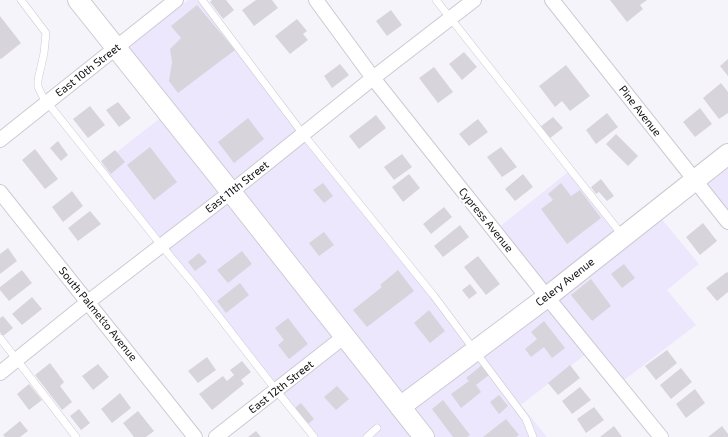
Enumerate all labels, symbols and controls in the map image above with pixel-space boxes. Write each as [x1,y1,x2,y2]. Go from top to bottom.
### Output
street label: East 10th Street [53,40,123,100]
street label: Pine Avenue [616,83,664,139]
street label: East 11th Street [203,158,271,216]
street label: Cypress Avenue [456,185,516,255]
street label: Celery Avenue [533,255,597,309]
street label: South Palmetto Avenue [56,264,140,364]
street label: East 12th Street [246,358,316,416]

